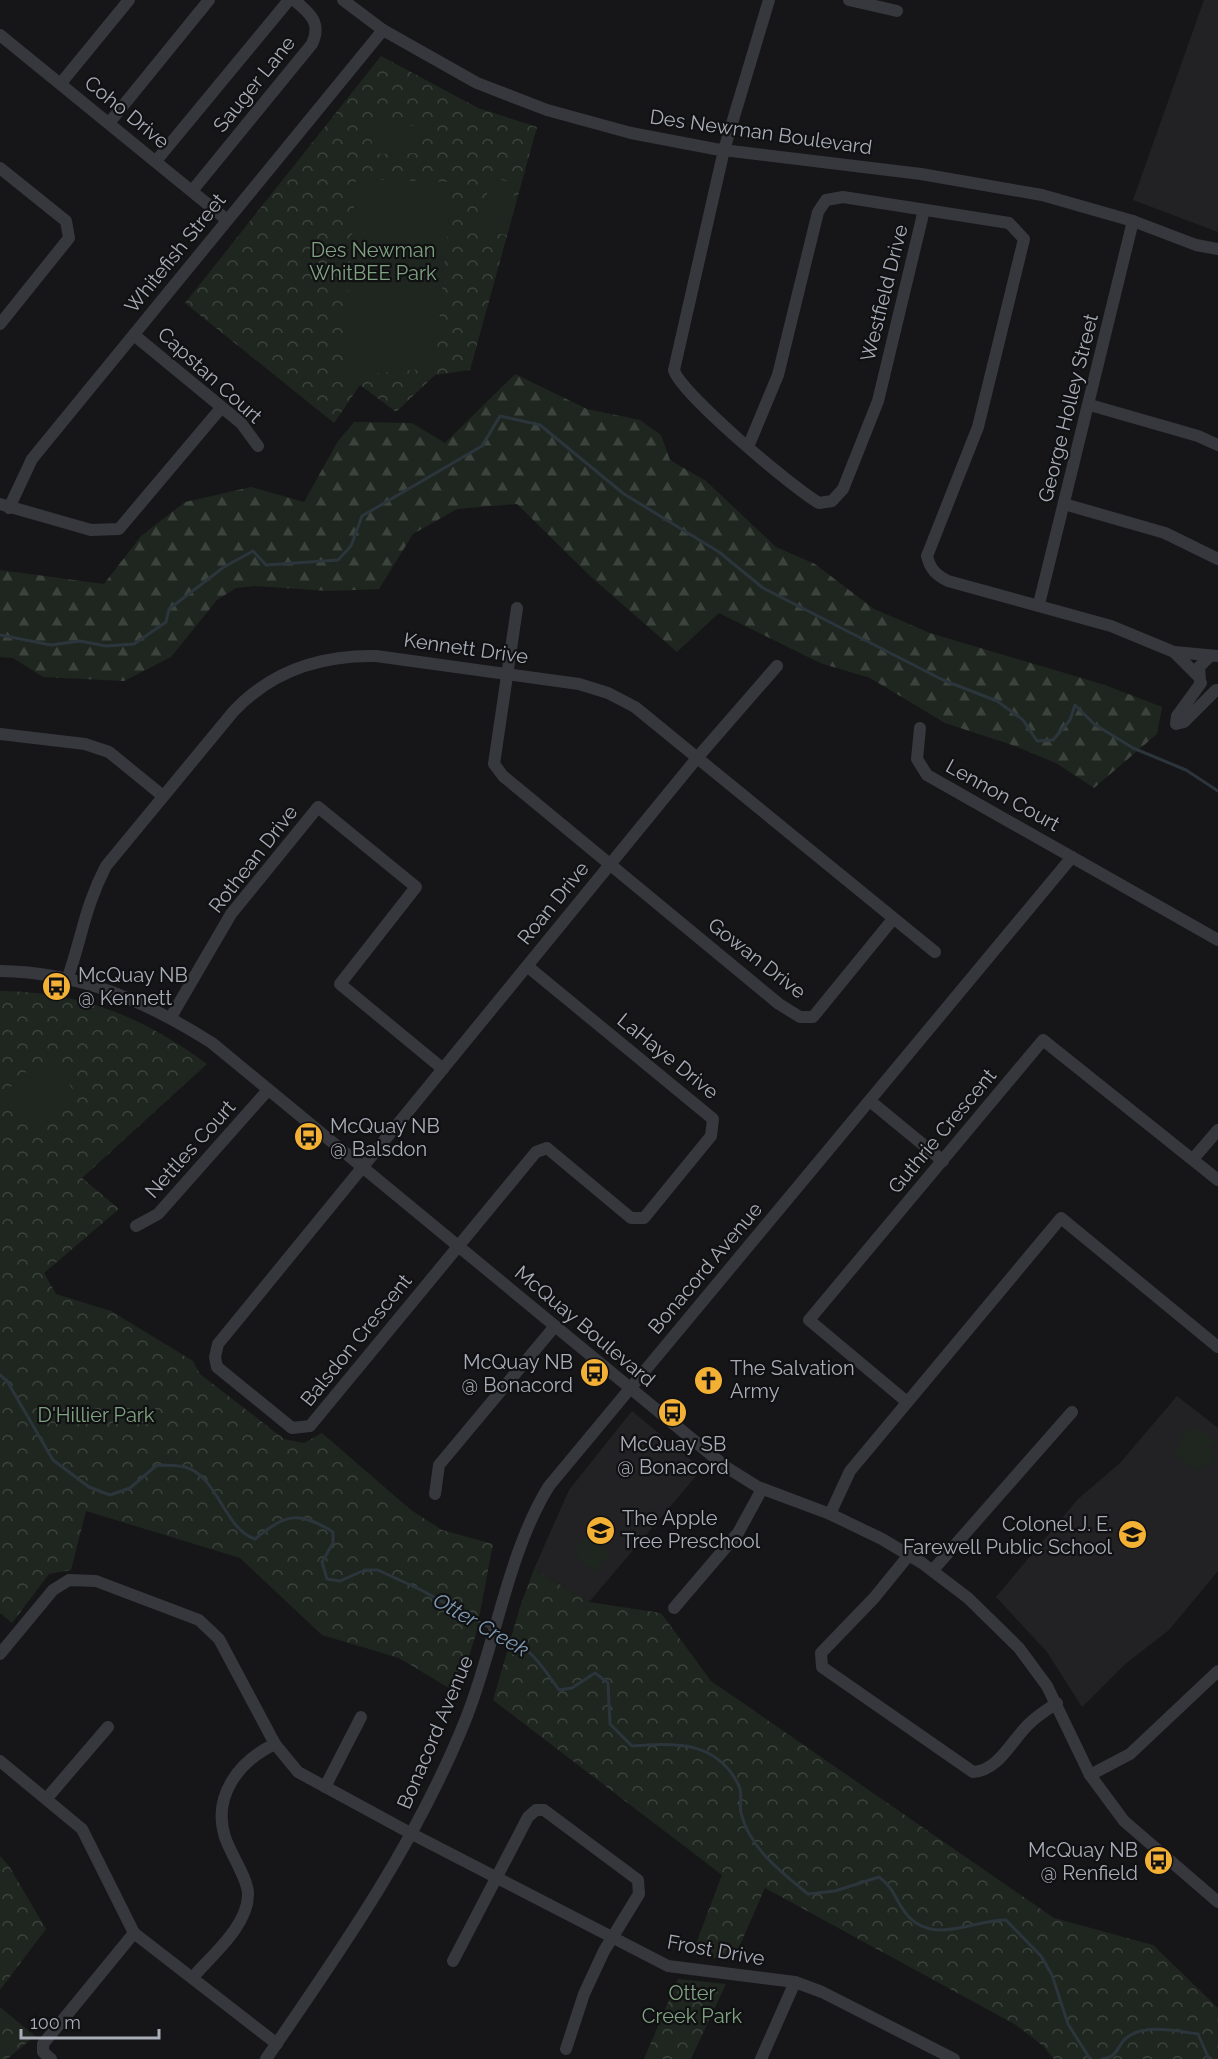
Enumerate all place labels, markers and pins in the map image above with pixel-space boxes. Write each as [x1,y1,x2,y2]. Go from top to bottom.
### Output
place label: McQuay NB @ Kennett [78,963,188,1010]
bus stop icon: McQuay NB @ Kennett [41,970,73,1002]
place label: McQuay NB @ Balsdon [330,1114,440,1161]
bus stop icon: McQuay NB @ Balsdon [293,1121,325,1153]
place label: McQuay NB @ Bonacord [461,1350,573,1397]
place label: The Salvation Army [730,1356,855,1403]
bus stop icon: McQuay NB @ Bonacord [578,1357,610,1389]
church icon: The Salvation Army [693,1364,725,1396]
bus stop icon: McQuay SB @ Bonacord [657,1397,689,1429]
place label: McQuay SB @ Bonacord [617,1432,729,1479]
place label: The Apple Tree Preschool [622,1506,761,1553]
place label: Colonel J. E. Farewell Public School [903,1512,1113,1559]
school or university icon: The Apple Tree Preschool [585,1514,617,1546]
school or university icon: Colonel J. E. Farewell Public School [1117,1519,1149,1551]
place label: McQuay NB @ Renfield [1028,1838,1138,1885]
bus stop icon: McQuay NB @ Renfield [1143,1845,1175,1877]

